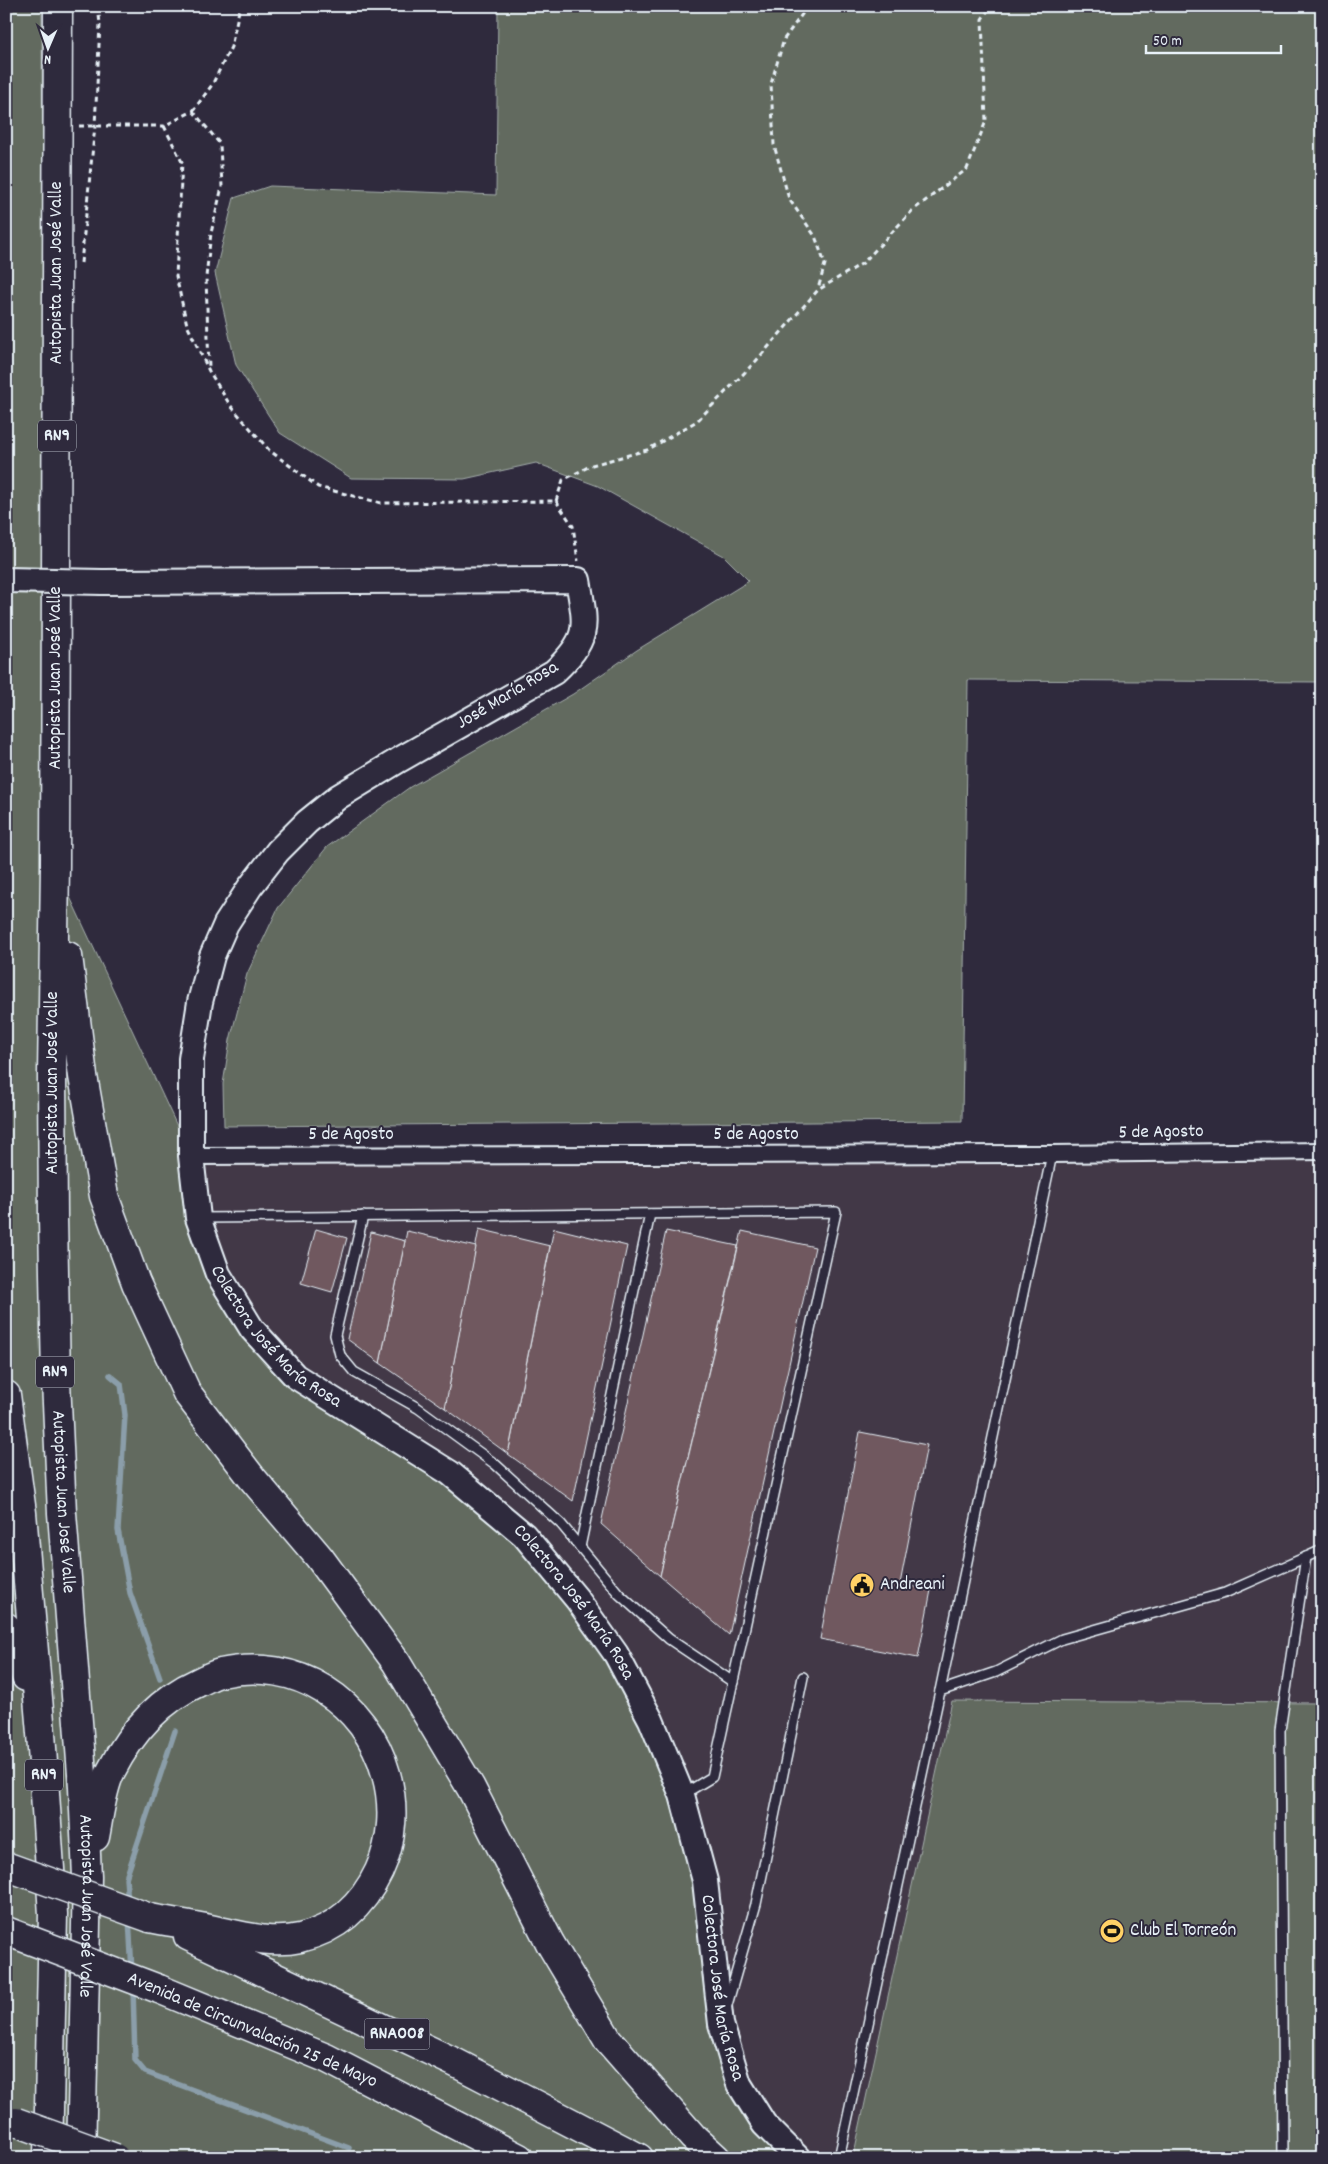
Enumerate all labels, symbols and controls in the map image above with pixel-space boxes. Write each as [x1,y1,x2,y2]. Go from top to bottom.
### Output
north arrow [22,22,72,72]
scale bar [1146,22,1280,54]
text: 50 m [1153,31,1182,53]
text: N [44,49,51,69]
street label: Autopista Juan José Valle [44,181,71,365]
road number: RN9 [38,421,76,452]
street label: Autopista Juan José Valle [43,586,70,770]
street label: José María Rosa [452,654,565,737]
street label: Autopista Juan José Valle [40,991,67,1175]
street label: 5 de Agosto [1118,1119,1204,1147]
street label: 5 de Agosto [308,1122,394,1149]
street label: 5 de Agosto [713,1122,799,1149]
street label: Colectora José María Rosa [203,1262,348,1416]
road number: RN9 [36,1356,74,1388]
street label: Autopista Juan José Valle [44,1410,82,1594]
street label: Colectora José María Rosa [507,1518,641,1686]
public building icon: Andreani [849,1572,875,1598]
place label: Andreani [880,1572,945,1599]
road number: RN9 [25,1760,63,1790]
street label: Autopista Juan José Valle [71,1814,101,1998]
street label: Colectora José María Rosa [693,1893,751,2085]
sports icon: Club El Torreón [1099,1918,1125,1944]
place label: Club El Torreón [1130,1918,1236,1945]
street label: Avenida de Circunvalación 25 de Mayo [123,1966,381,2096]
road number: RNA008 [364,2018,430,2050]

